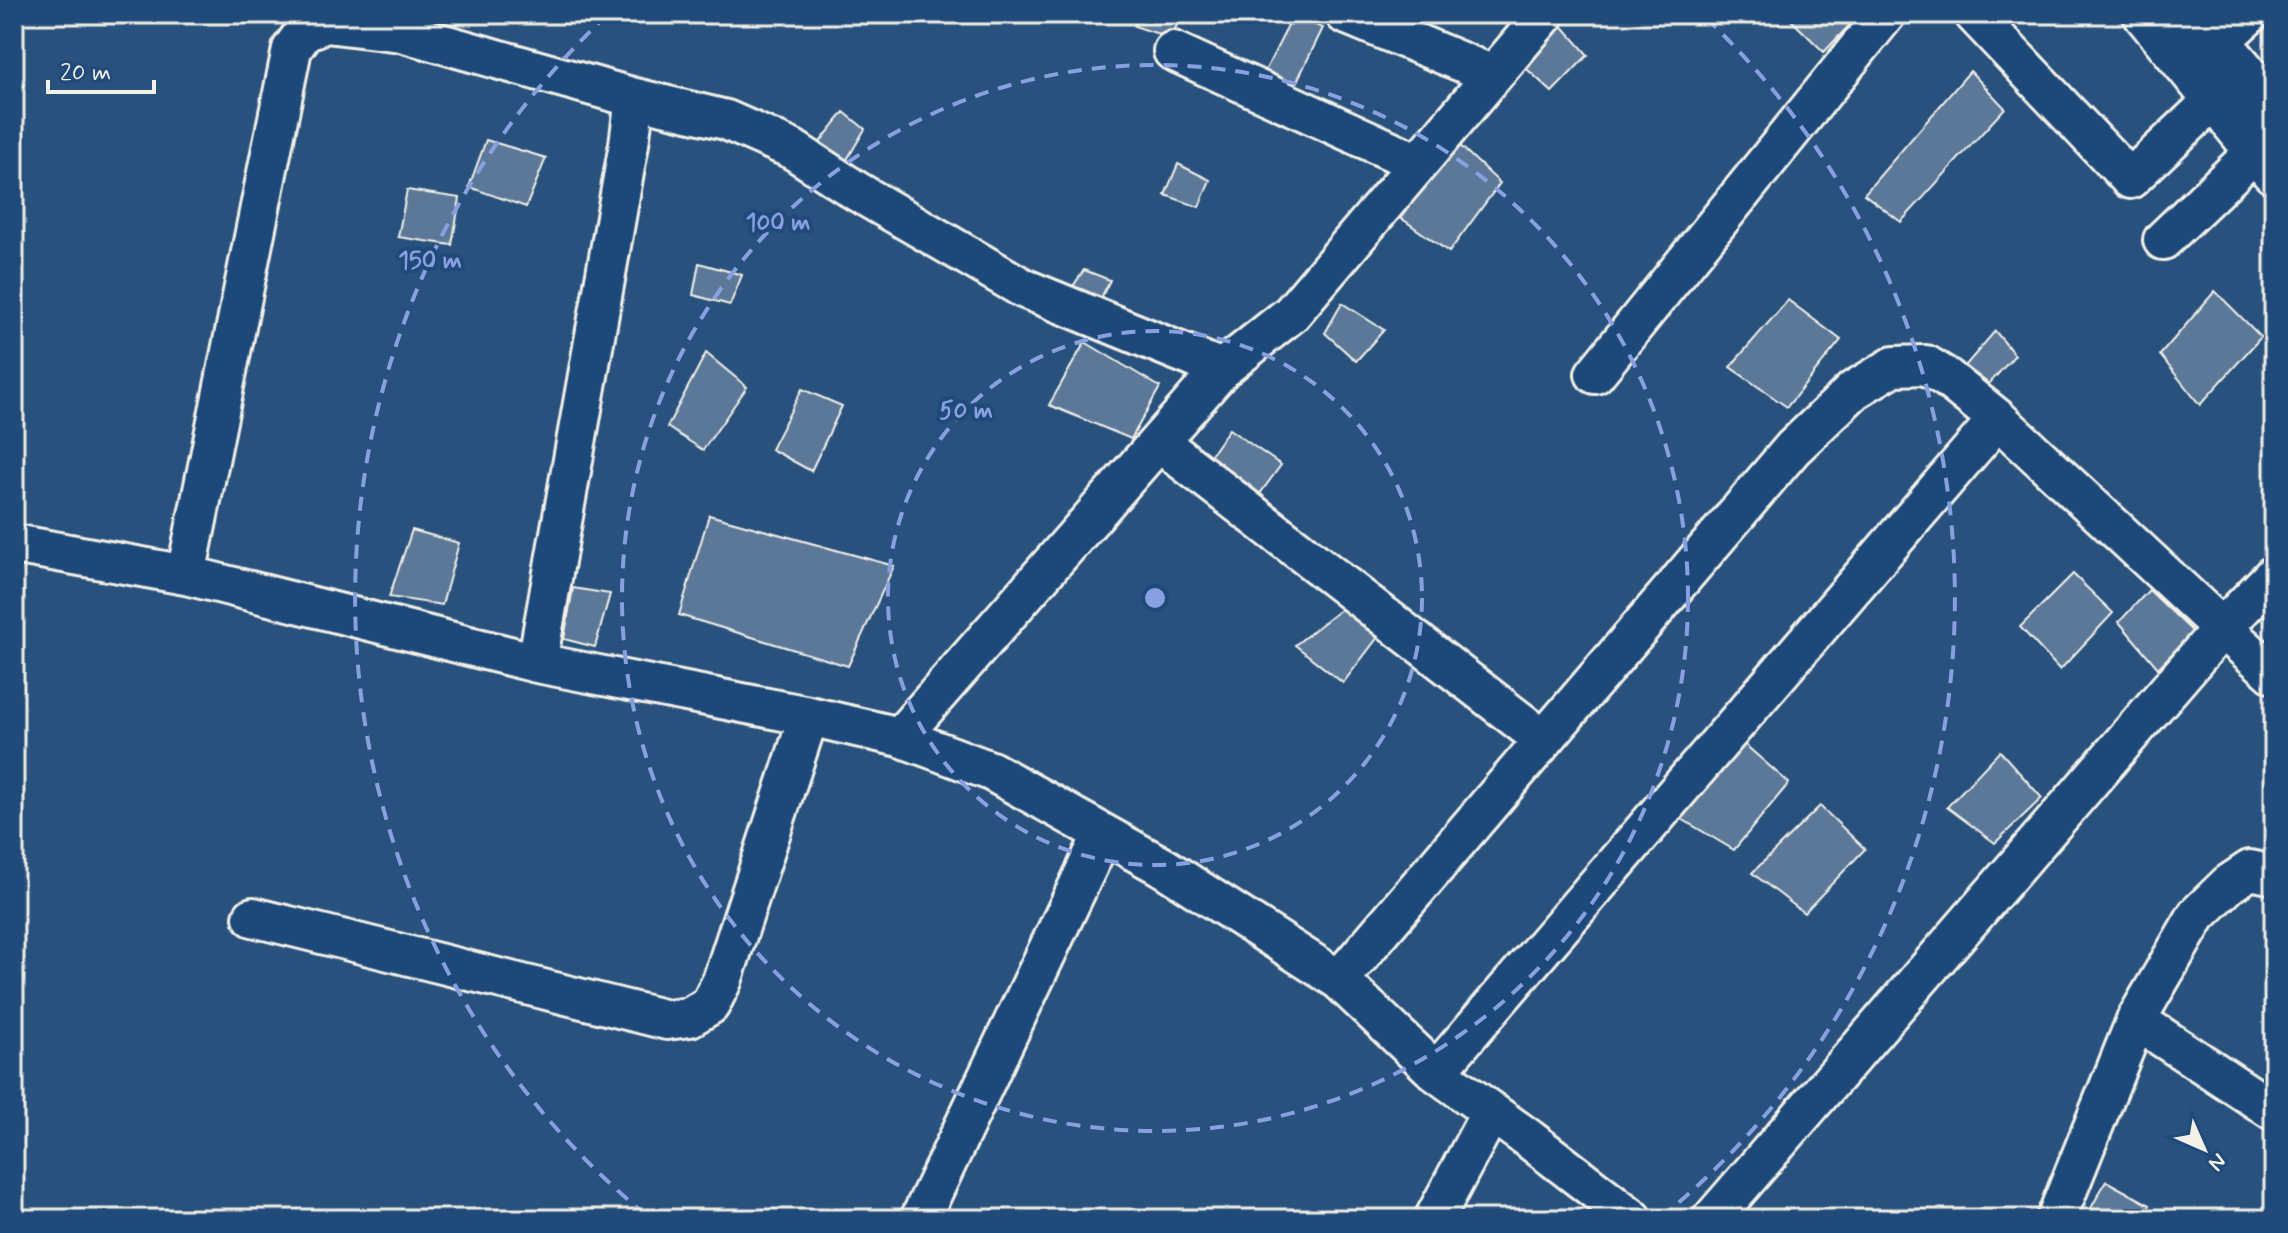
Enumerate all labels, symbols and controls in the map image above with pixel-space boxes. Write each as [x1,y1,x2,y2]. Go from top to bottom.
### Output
scale bar [48,44,154,94]
text: 20 m [60,58,111,89]
text: 100 m [746,208,810,239]
text: 150 m [398,246,462,277]
text: 50 m [939,396,993,427]
centre of rings [1141,584,1169,612]
north arrow [2164,1109,2244,1189]
text: N [2202,1147,2232,1177]

